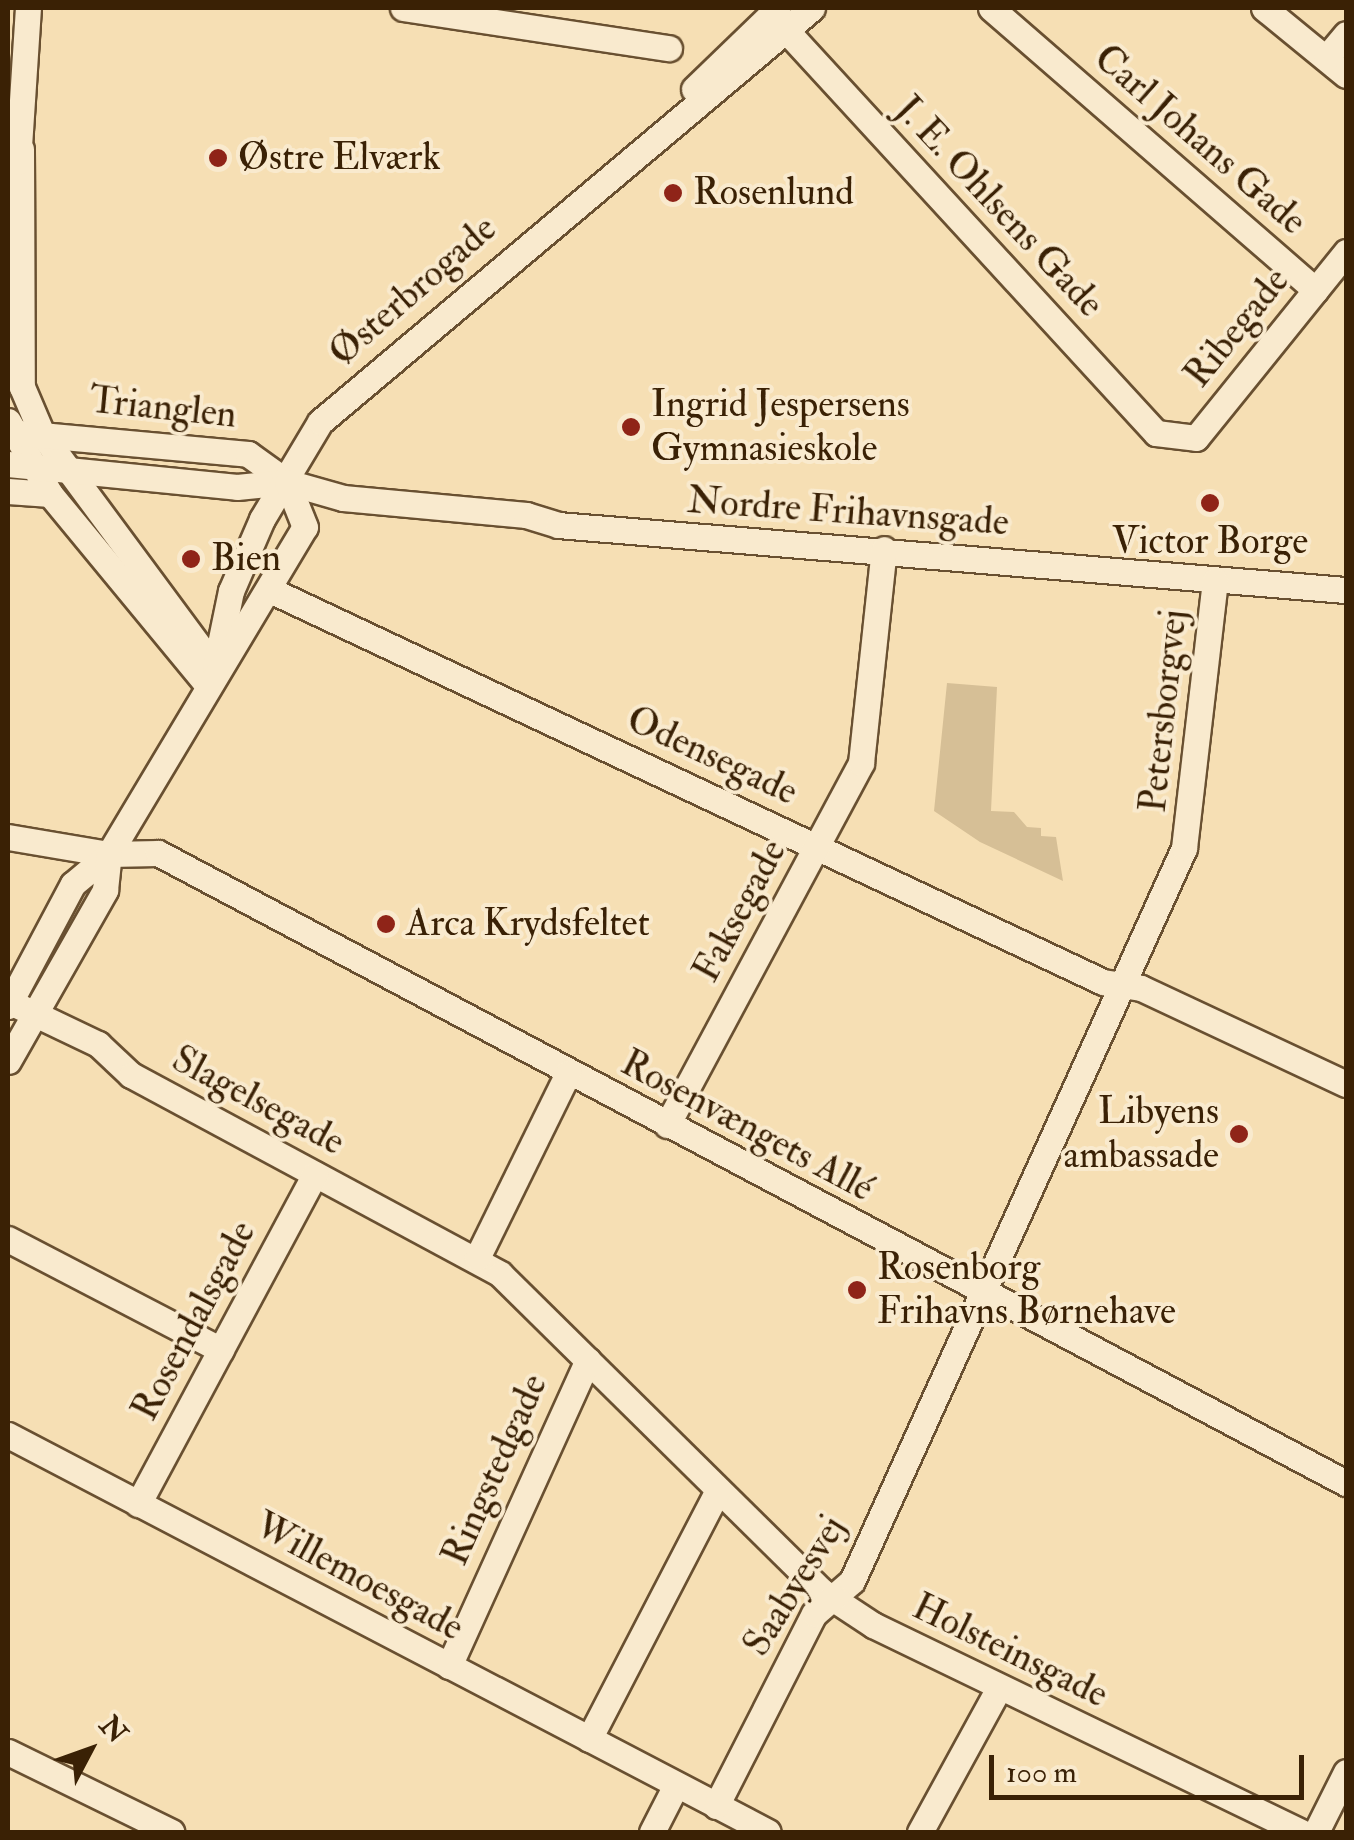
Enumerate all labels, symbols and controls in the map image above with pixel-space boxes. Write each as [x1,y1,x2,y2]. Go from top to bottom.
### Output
street label: Carl Johans Gade [1085,36,1315,244]
street label: J. E. Ohlsens Gade [885,87,1113,327]
place label: Østre Elværk [238,135,441,181]
marker: Østre Elværk [207,147,229,169]
place label: Rosenlund [693,170,854,216]
marker: Rosenlund [662,182,684,204]
street label: Østerbrogade [320,206,506,376]
street label: Ribegade [1175,259,1299,397]
street label: Trianglen [87,378,239,438]
place label: Ingrid Jespersens Gymnasieskole [651,382,910,472]
marker: Ingrid Jespersens Gymnasieskole [620,416,642,438]
street label: Nordre Frihavnsgade [686,478,1010,546]
marker: Victor Borge [1199,492,1221,514]
place label: Victor Borge [1112,519,1308,565]
place label: Bien [211,536,281,582]
marker: Bien [180,548,202,570]
street label: Petersborgvej [1131,607,1197,815]
street label: Odensegade [619,697,805,815]
street label: Faksegade [684,832,796,990]
place label: Arca Krydsfeltet [406,901,650,947]
marker: Arca Krydsfeltet [375,913,397,935]
street label: Slagelsegade [164,1037,352,1165]
street label: Rosenvængets Allé [613,1040,881,1212]
place label: Libyens ambassade [1064,1089,1219,1178]
marker: Libyens ambassade [1228,1123,1250,1145]
street label: Rosendalsgade [122,1213,266,1429]
place label: Rosenborg Frihavns Børnehave [877,1245,1176,1334]
marker: Rosenborg Frihavns Børnehave [846,1279,868,1301]
street label: Ringstedgade [433,1367,557,1573]
street label: Willemoesgade [247,1503,471,1651]
street label: Saabyesvej [734,1507,856,1665]
street label: Holsteinsgade [905,1584,1115,1718]
north arrow [40,1700,140,1800]
text: N [92,1709,134,1751]
scale bar [994,1735,1309,1797]
text: 100 m [1006,1754,1077,1791]

